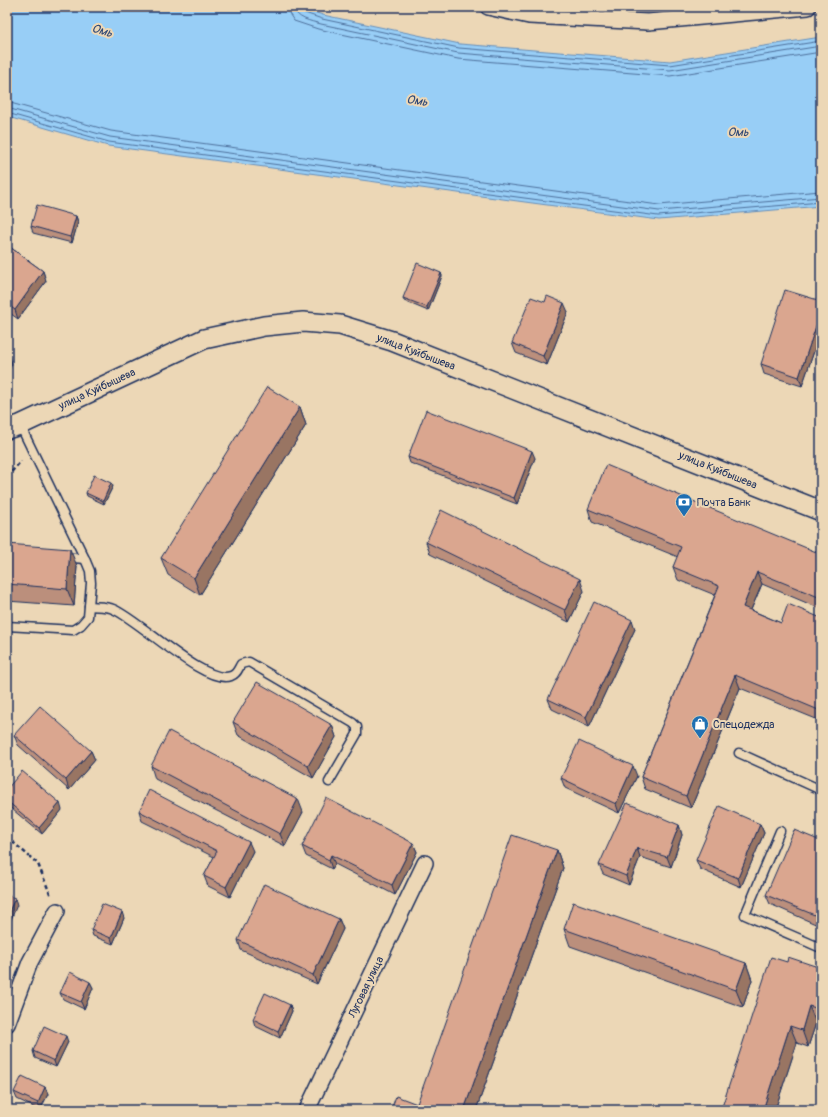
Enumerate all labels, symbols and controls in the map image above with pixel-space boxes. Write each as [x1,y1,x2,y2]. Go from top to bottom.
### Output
water label: Омь [90,21,115,41]
water label: Омь [406,92,429,110]
water label: Омь [727,125,749,140]
street label: улица Куйбышева [374,331,457,373]
street label: улица Куйбышева [56,366,137,413]
street label: улица Куйбышева [676,448,759,492]
bank icon: Почта Банк [674,492,694,517]
place label: Почта Банк [697,496,751,509]
shop icon: Спецодежда [690,714,710,739]
place label: Спецодежда [713,718,774,731]
street label: Луговая улица [345,954,386,1021]

